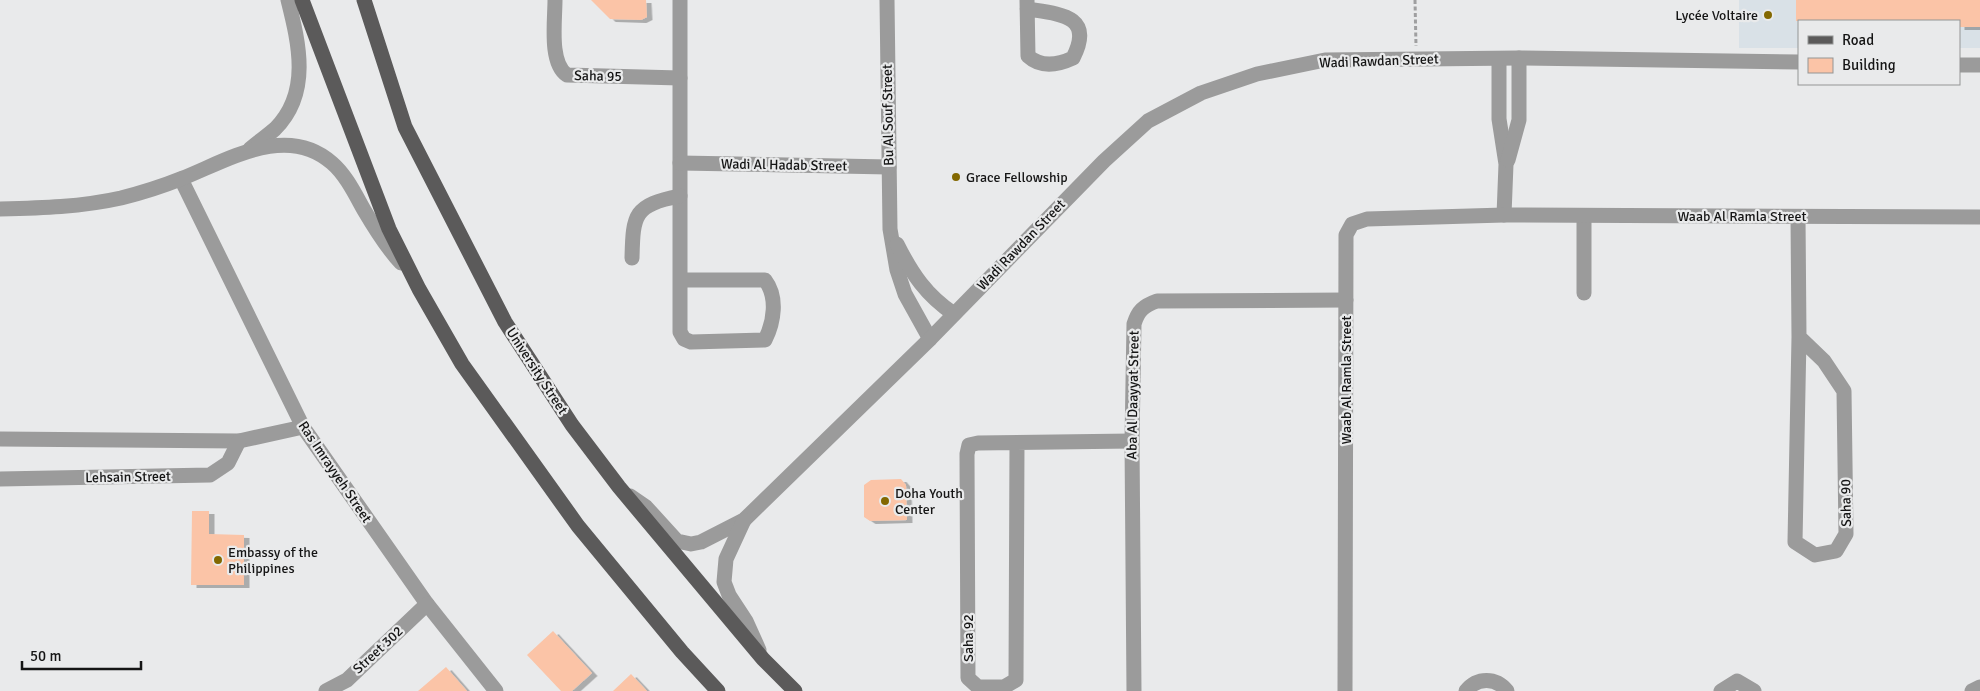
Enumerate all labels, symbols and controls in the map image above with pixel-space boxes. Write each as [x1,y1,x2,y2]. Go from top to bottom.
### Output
place label: Lycée Voltaire [1675,7,1758,24]
marker: Lycée Voltaire [1762,9,1774,21]
legend [1798,20,1960,85]
text: Road [1842,31,1874,49]
street label: Wadi Rawdan Street [1319,50,1439,72]
text: Building [1842,56,1896,74]
street label: Bu Al Souf Street [879,64,897,166]
street label: Saha 95 [574,67,622,85]
street label: Wadi Al Hadab Street [721,155,847,175]
place label: Grace Fellowship [966,169,1068,186]
marker: Grace Fellowship [950,171,962,183]
street label: Wadi Rawdan Street [973,196,1069,294]
street label: Waab Al Ramla Street [1677,208,1807,225]
street label: Waab Al Ramla Street [1338,315,1355,445]
street label: University Street [503,324,571,418]
street label: Aba Al Daayyat Street [1123,330,1143,460]
street label: Ras Imrayyeh Street [295,418,375,526]
street label: Lehsain Street [85,468,171,486]
street label: Saha 90 [1837,479,1855,527]
place label: Doha Youth Center [895,485,963,518]
marker: Doha Youth Center [879,495,891,507]
place label: Embassy of the Philippines [228,544,318,577]
marker: Embassy of the Philippines [212,554,224,566]
street label: Saha 92 [960,614,977,662]
street label: Street 302 [349,623,407,677]
scale bar [22,638,141,670]
text: 50 m [30,647,61,665]

